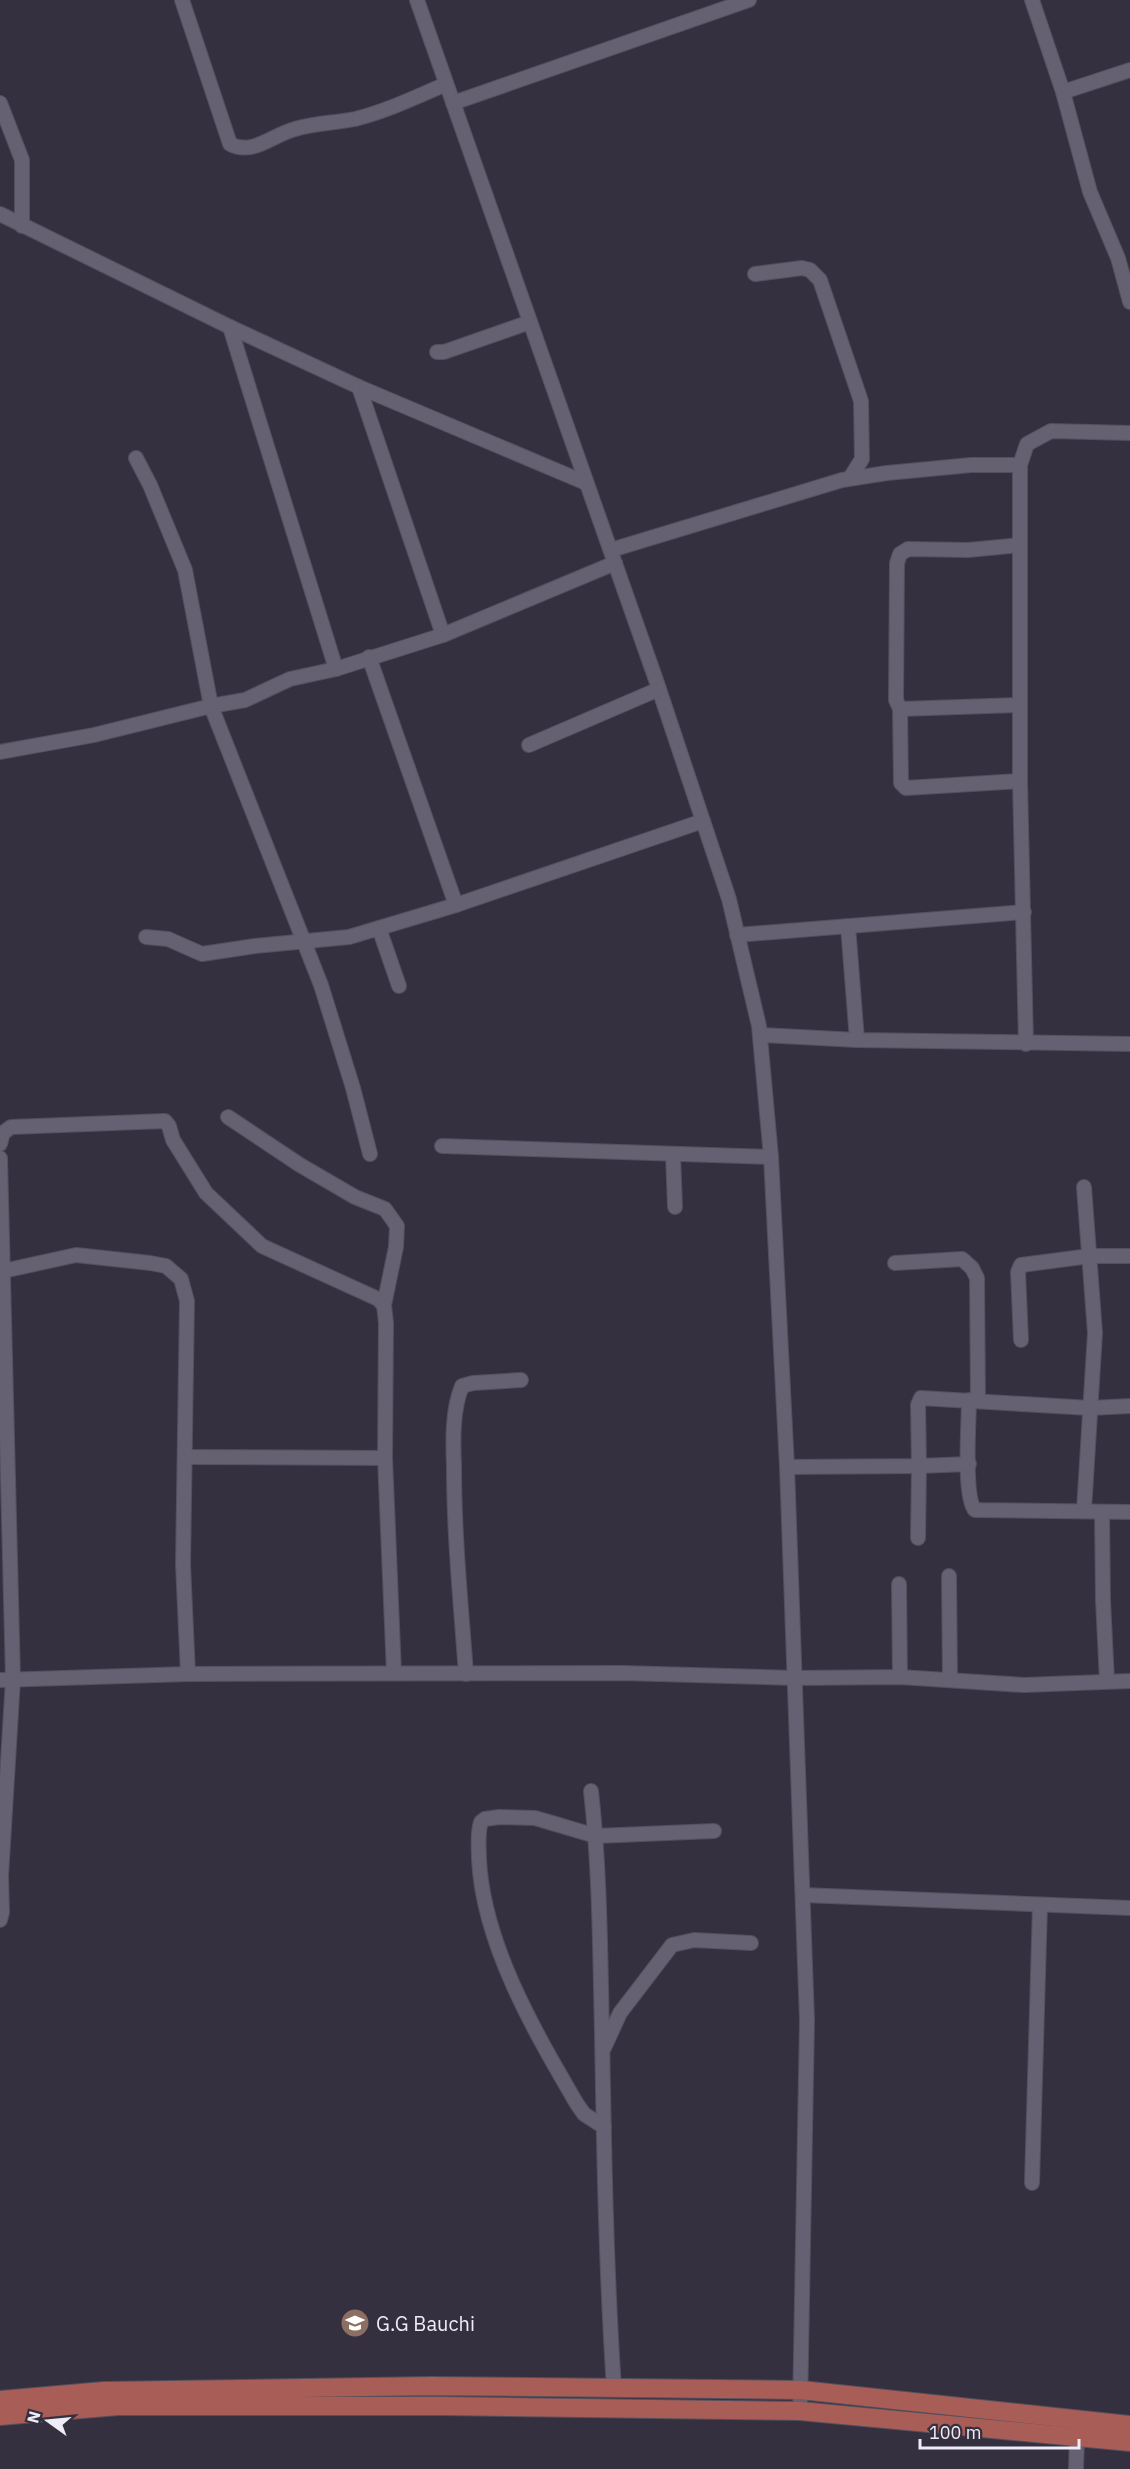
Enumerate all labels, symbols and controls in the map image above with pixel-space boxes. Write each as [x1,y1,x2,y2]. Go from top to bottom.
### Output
school or university icon: G.G Bauchi [339,2307,371,2339]
place label: G.G Bauchi [376,2310,475,2337]
north arrow [18,2391,78,2451]
text: N [22,2409,45,2425]
scale bar [920,2412,1079,2450]
text: 100 m [929,2421,981,2444]

